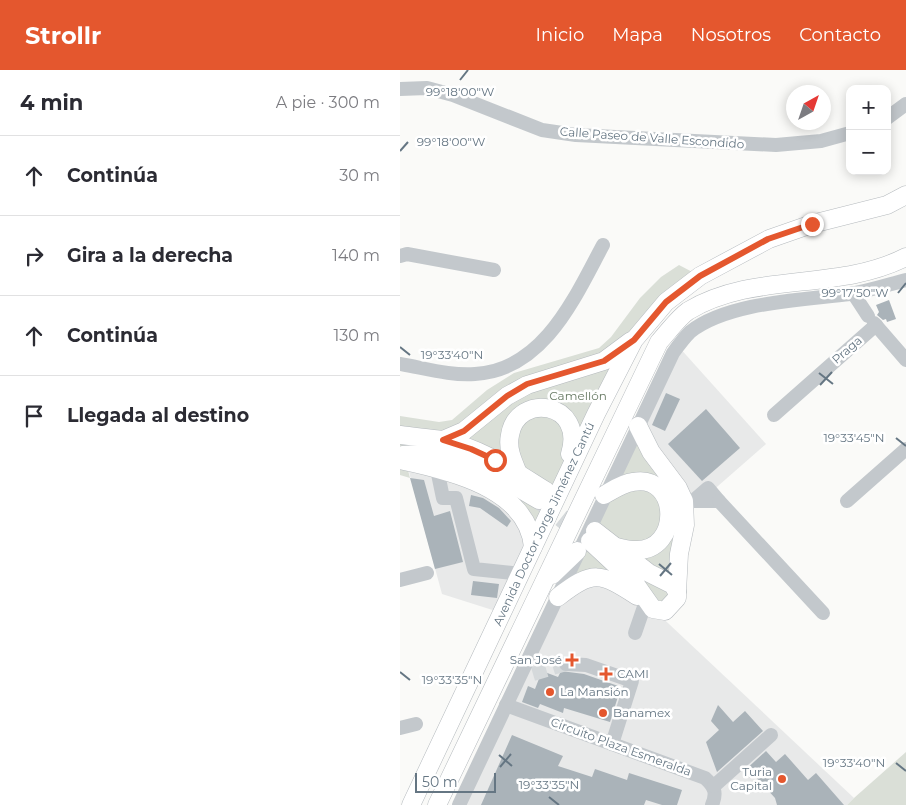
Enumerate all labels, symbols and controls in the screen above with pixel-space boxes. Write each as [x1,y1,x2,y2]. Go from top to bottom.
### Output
text: Strollr [25,21,101,50]
text: Inicio [536,24,584,46]
text: Mapa [612,24,663,46]
text: Nosotros [691,24,771,46]
text: Contacto [799,24,881,46]
text: 99°18'00"W [426,84,494,99]
north arrow [786,85,831,130]
map controls [846,85,891,175]
button: + [846,85,891,130]
text: 4 min [20,90,83,115]
text: A pie · 300 m [276,93,380,112]
street label: Calle Paseo de Valle Escondido [559,124,745,151]
button: − [846,130,891,175]
text: 99°18'00"W [417,134,485,149]
icon: ahead [20,162,48,190]
text: Continúa [67,164,158,187]
text: 30 m [339,166,380,185]
route end [801,213,824,236]
icon: right [20,242,48,270]
text: Gira a la derecha [67,244,233,267]
text: 140 m [332,246,380,265]
text: 99°17'50"W [821,285,889,300]
icon: ahead [20,322,48,350]
text: Continúa [67,324,158,347]
text: 130 m [333,326,380,345]
street label: Praga [829,332,865,367]
text: 19°33'40"N [421,347,483,362]
park label: Camellón [549,388,607,403]
icon: arrive [20,402,48,430]
text: Llegada al destino [67,404,249,427]
street label: Avenida Doctor Jorge Jiménez Cantú [490,420,597,628]
text: 19°33'45"N [823,430,885,445]
route start [484,449,507,472]
place label: San José [510,652,562,667]
marker: San José [566,654,578,666]
place label: CAMI [617,666,649,681]
marker: CAMI [599,667,613,681]
text: 19°33'35"N [422,672,482,687]
place label: La Mansión [560,684,629,699]
marker: La Mansión [544,686,556,698]
place label: Banamex [613,705,671,720]
marker: Banamex [597,707,609,719]
street label: Circuito Plaza Esmeralda [549,714,694,779]
text: 19°33'40"N [823,755,885,770]
place label: Turia Capital [730,764,772,793]
scale bar [415,770,496,793]
text: 50 m [422,773,458,791]
marker: Turia Capital [776,773,788,785]
text: 19°33'35"N [519,777,579,792]

